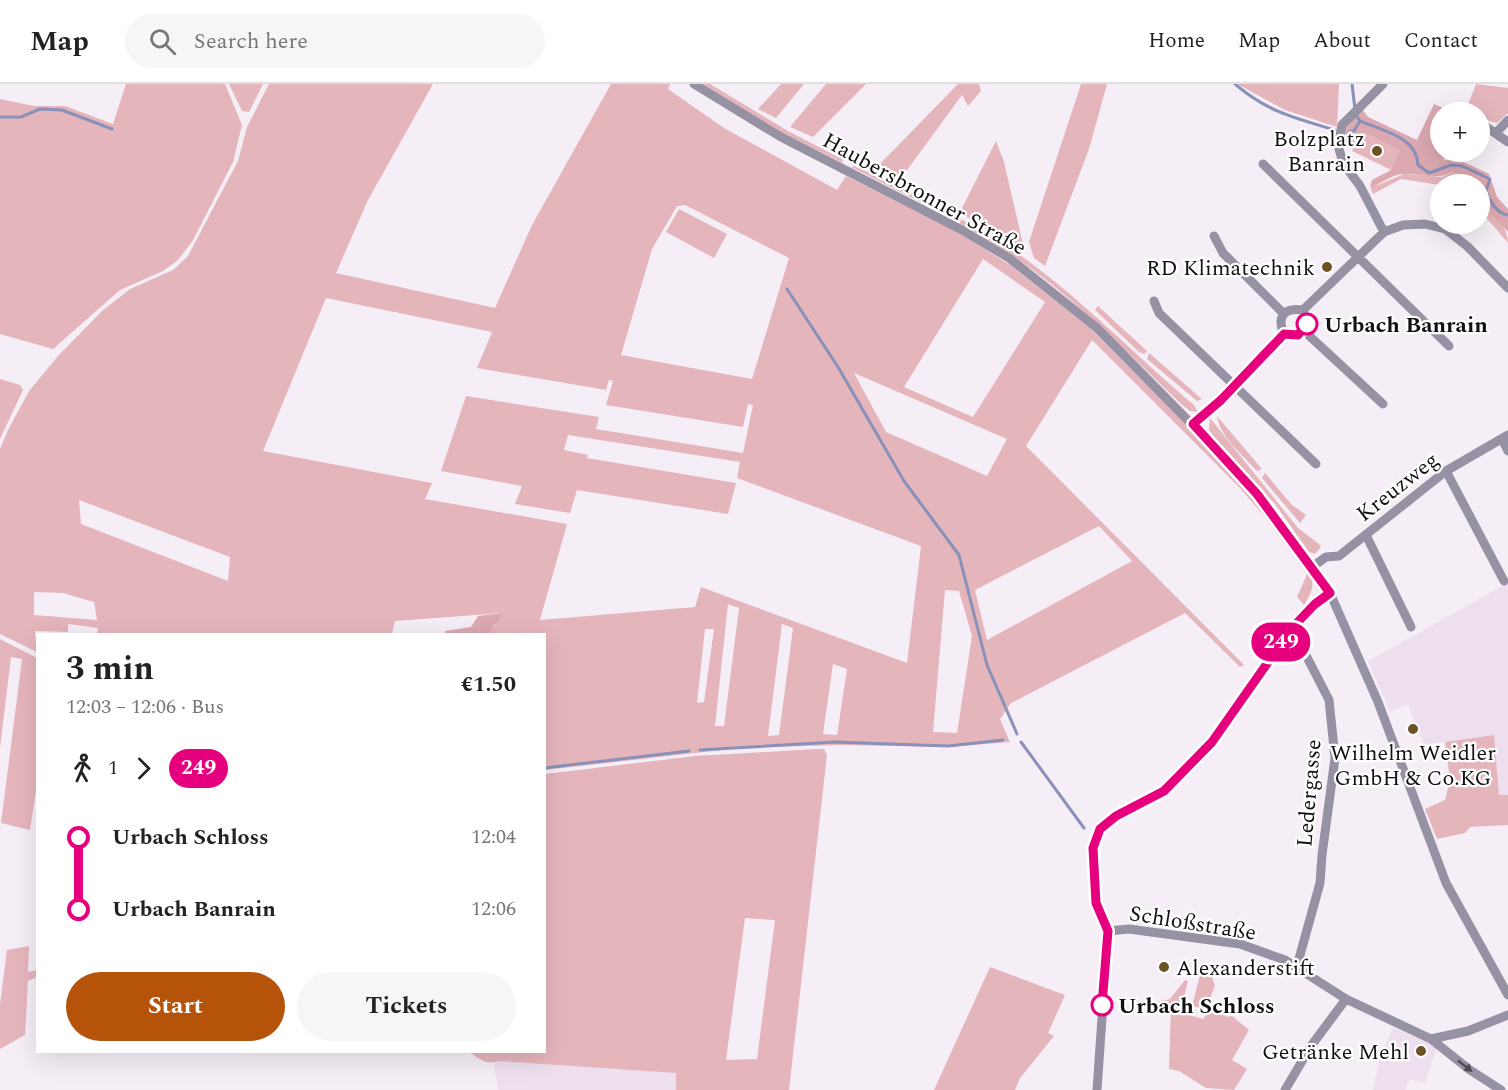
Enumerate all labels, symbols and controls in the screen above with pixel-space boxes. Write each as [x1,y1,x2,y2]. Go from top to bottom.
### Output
search box [125,14,545,68]
text: Map [30,20,89,63]
icon: search [146,25,179,58]
text: Search here [194,25,308,58]
text: Home [1148,25,1205,57]
text: Map [1238,25,1280,57]
text: About [1313,25,1371,57]
text: Contact [1404,25,1478,57]
map controls [1430,102,1490,234]
button: + [1430,102,1490,162]
place label: Bolzplatz Banrain [1273,123,1365,181]
street label: Haubersbronner Straße [816,124,1032,264]
marker: Bolzplatz Banrain [1370,144,1384,158]
button: − [1430,174,1490,234]
place label: RD Klimatechnik [1146,252,1315,285]
marker: RD Klimatechnik [1320,260,1334,274]
place label: Urbach Banrain [1324,309,1488,342]
marker: Urbach Banrain [1296,313,1318,335]
street label: Kreuzweg [1349,444,1446,530]
line badge: 249 [1246,622,1316,662]
text: 249 [1263,626,1299,658]
text: 3 min [66,644,154,694]
text: €1.50 [461,668,516,701]
text: 12:03 – 12:06 · Bus [66,692,224,722]
marker: Wilhelm Weidler GmbH & Co.KG [1406,722,1420,736]
place label: Wilhelm Weidler GmbH & Co.KG [1330,737,1496,795]
street label: Ledergasse [1288,738,1331,848]
icon: walk [66,752,99,785]
icon: forward [127,752,160,785]
text: 249 [181,752,216,784]
text: 1 [108,753,118,783]
text: Urbach Schloss [112,821,269,854]
text: 12:04 [471,822,516,852]
text: Urbach Banrain [112,893,276,926]
text: 12:06 [471,894,516,924]
street label: Schloßstraße [1127,897,1259,950]
place label: Alexanderstift [1176,952,1315,985]
marker: Alexanderstift [1157,960,1171,974]
button: Start [66,972,285,1041]
button: Tickets [297,972,516,1041]
place label: Urbach Schloss [1118,990,1275,1023]
marker: Urbach Schloss [1091,994,1113,1016]
place label: Getränke Mehl [1262,1036,1409,1069]
marker: Getränke Mehl [1414,1044,1428,1058]
one-way arrow [1457,1059,1473,1072]

